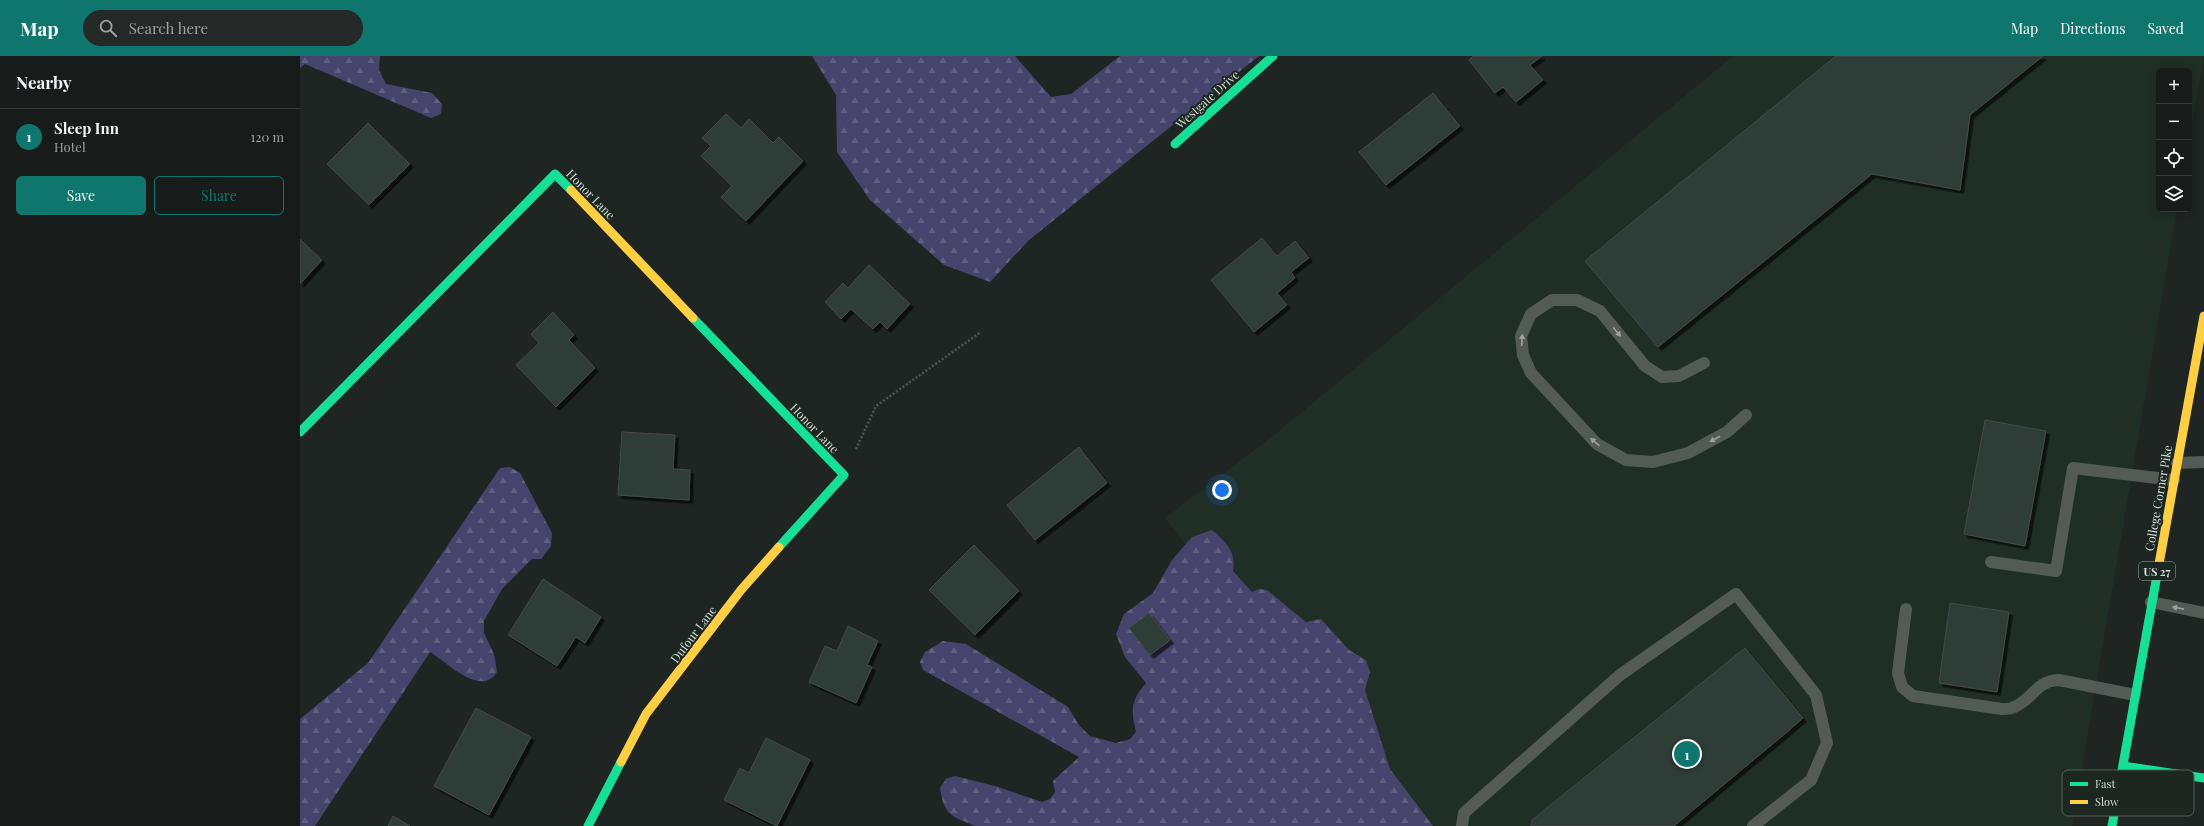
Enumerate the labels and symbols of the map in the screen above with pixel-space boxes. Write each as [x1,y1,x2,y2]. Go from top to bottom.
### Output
street label: Westgate Drive [1171,66,1242,132]
street label: Honor Lane [563,166,619,222]
one-way arrow [1612,327,1621,338]
one-way arrow [1519,333,1526,346]
street label: Honor Lane [787,400,843,456]
one-way arrow [1709,435,1721,442]
one-way arrow [1590,437,1601,446]
street label: College Corner Pike [2141,444,2175,552]
your location [1212,480,1232,500]
road number: US 27 [2139,562,2175,580]
street label: Dufour Lane [666,602,720,666]
one-way arrow [2172,604,2184,610]
pin: 1 [1674,739,1700,769]
legend [2062,770,2194,816]
text: Fast [2095,776,2115,791]
text: Slow [2095,794,2119,809]

